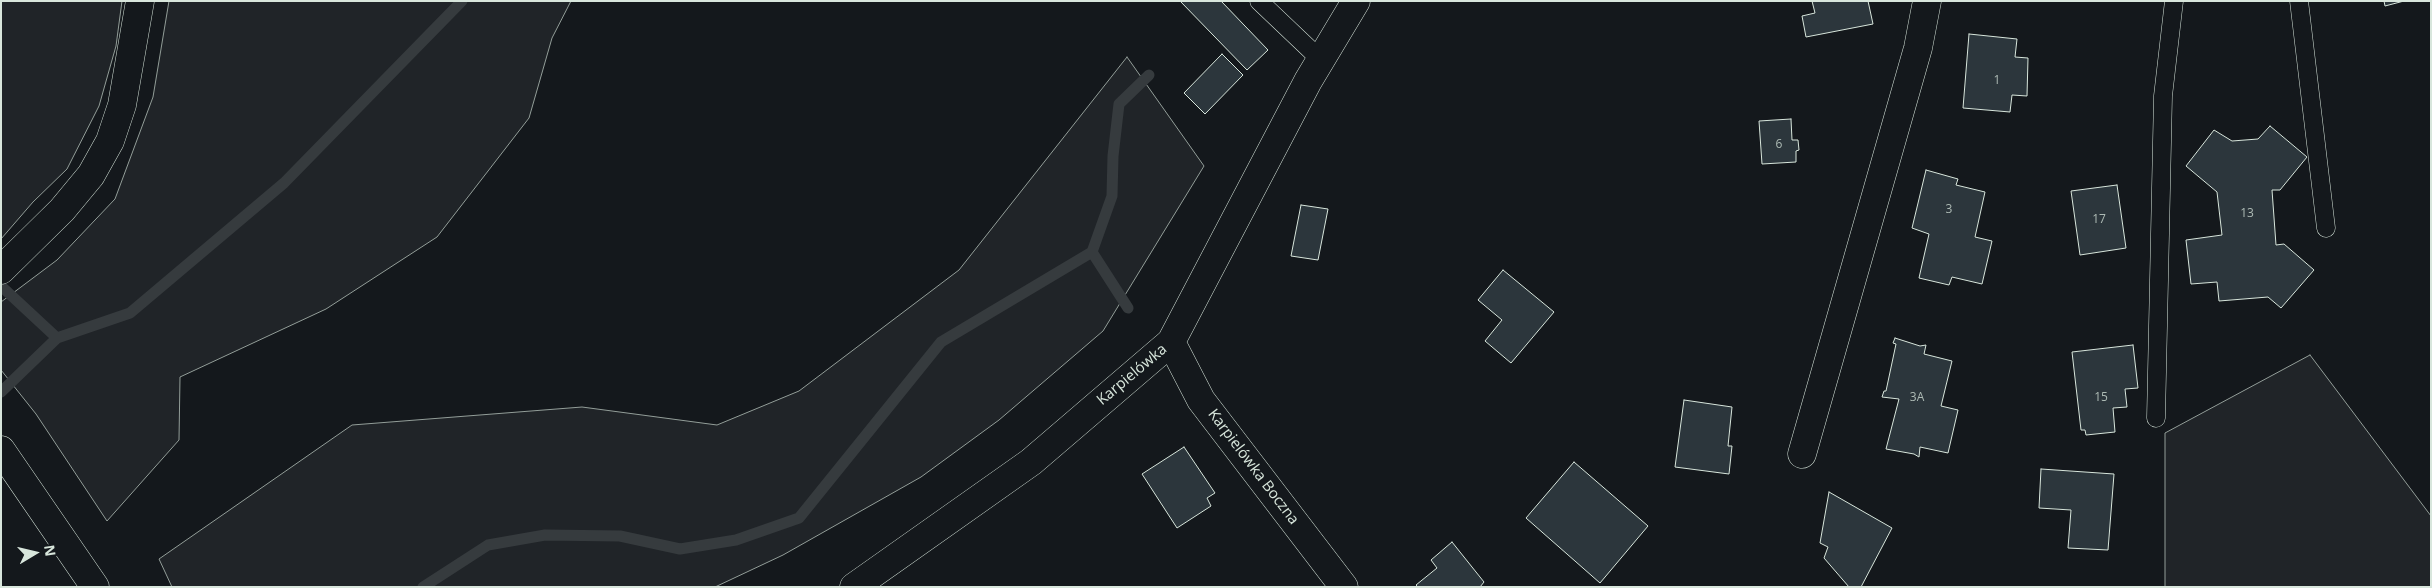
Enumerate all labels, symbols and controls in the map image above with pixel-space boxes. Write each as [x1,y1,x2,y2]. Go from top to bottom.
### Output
house number: 1 [1994,74,2000,88]
house number: 6 [1776,138,1782,152]
house number: 3 [1946,203,1952,217]
house number: 13 [2240,207,2254,221]
house number: 17 [2092,213,2106,227]
street label: Karpielówka [1093,341,1171,409]
house number: 3A [1910,391,1924,405]
house number: 15 [2094,391,2108,405]
street label: Karpielówka Boczna [1204,406,1302,528]
north arrow [10,528,60,578]
text: N [40,543,61,558]

